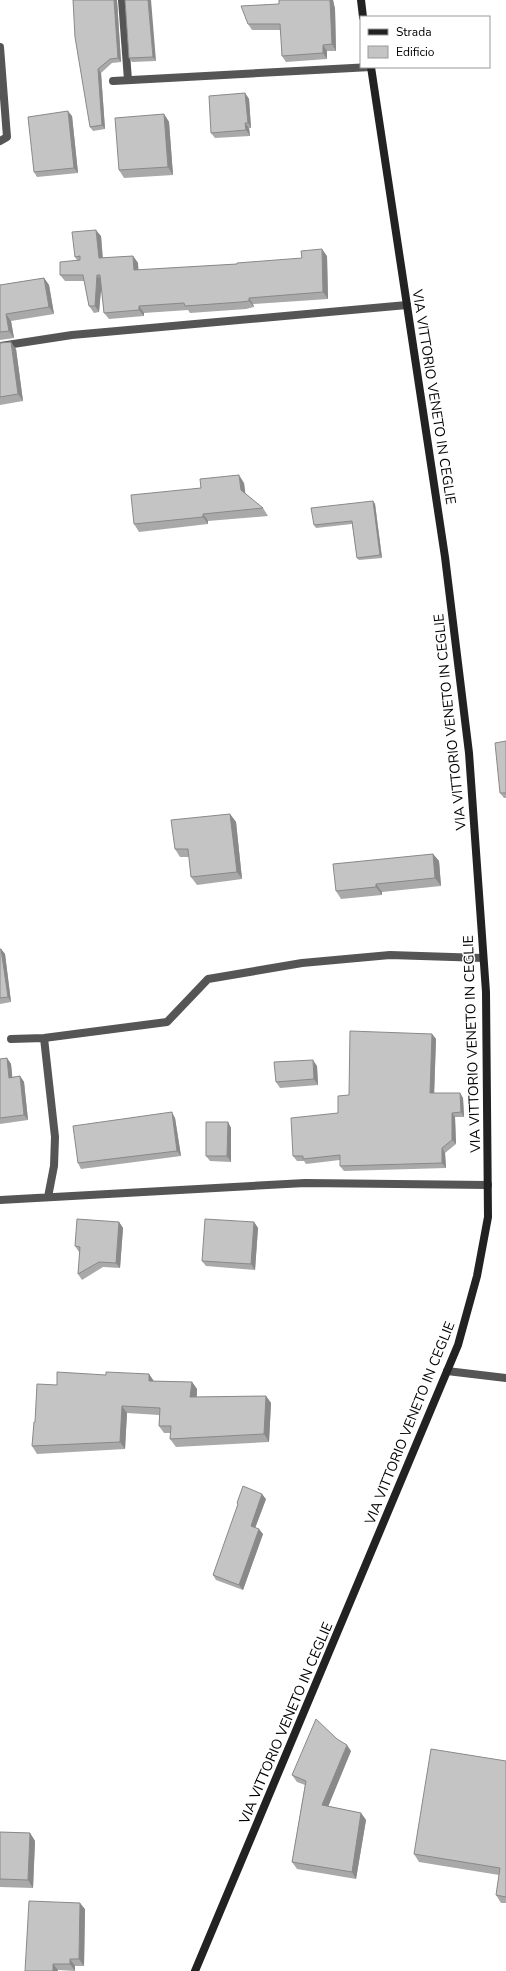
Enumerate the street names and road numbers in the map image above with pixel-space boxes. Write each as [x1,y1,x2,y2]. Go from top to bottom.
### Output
street label: VIA VITTORIO VENETO IN CEGLIE [407,287,460,506]
street label: VIA VITTORIO VENETO IN CEGLIE [429,613,471,832]
street label: VIA VITTORIO VENETO IN CEGLIE [459,935,485,1154]
street label: VIA VITTORIO VENETO IN CEGLIE [360,1319,460,1528]
street label: VIA VITTORIO VENETO IN CEGLIE [234,1619,337,1828]

